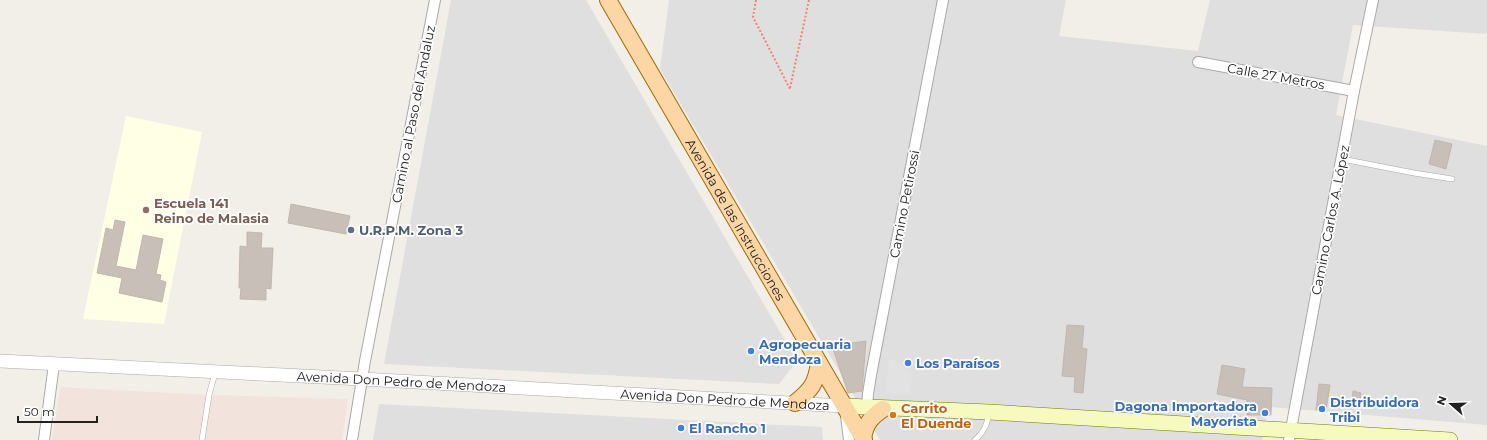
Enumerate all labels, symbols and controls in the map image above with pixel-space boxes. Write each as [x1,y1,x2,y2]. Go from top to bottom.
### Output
street label: Camino al Paso del Andaluz [388,23,438,204]
street label: Calle 27 Metros [1226,60,1326,92]
street label: Avenida de las Instrucciones [682,136,789,303]
street label: Camino Carlos A. López [1308,143,1352,296]
street label: Camino Petirossi [886,149,922,259]
place label: Escuela 141 Reino de Malasia [154,195,269,226]
marker: Escuela 141 Reino de Malasia [141,205,151,215]
place label: U.R.P.M. Zona 3 [359,222,463,238]
marker: U.R.P.M. Zona 3 [346,225,356,235]
place label: Agropecuaria Mendoza [758,336,851,367]
marker: Agropecuaria Mendoza [746,346,756,356]
place label: Los Paraísos [916,355,1000,371]
marker: Los Paraísos [903,358,913,368]
street label: Avenida Don Pedro de Mendoza [296,368,507,395]
north arrow [1431,384,1471,424]
street label: Avenida Don Pedro de Mendoza [620,385,830,413]
place label: Distribuidora Tribi [1330,394,1419,425]
text: N [1434,394,1450,407]
scale bar [18,398,97,424]
place label: Dagona Importadora Mayorista [1115,398,1257,429]
place label: Carrito El Duende [901,400,971,431]
text: 50 m [24,404,55,419]
marker: Distribuidora Tribi [1317,404,1327,414]
marker: Dagona Importadora Mayorista [1260,408,1270,418]
marker: Carrito El Duende [888,410,898,420]
place label: El Rancho 1 [689,420,766,436]
marker: El Rancho 1 [676,423,686,433]

